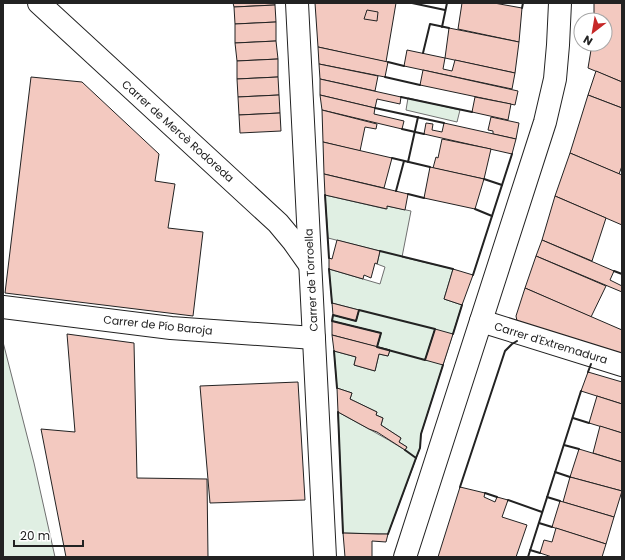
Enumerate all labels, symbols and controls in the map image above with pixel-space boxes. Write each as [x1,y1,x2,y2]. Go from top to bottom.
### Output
north arrow [573,12,613,52]
text: N [580,32,596,50]
street label: Carrer de Mercè Rodoreda [118,76,238,186]
street label: Carrer de Torroella [300,228,322,332]
street label: Carrer de Pío Baroja [103,311,213,339]
street label: Carrer d'Extremadura [492,318,610,368]
scale bar [14,522,83,548]
text: 20 m [20,527,50,544]

